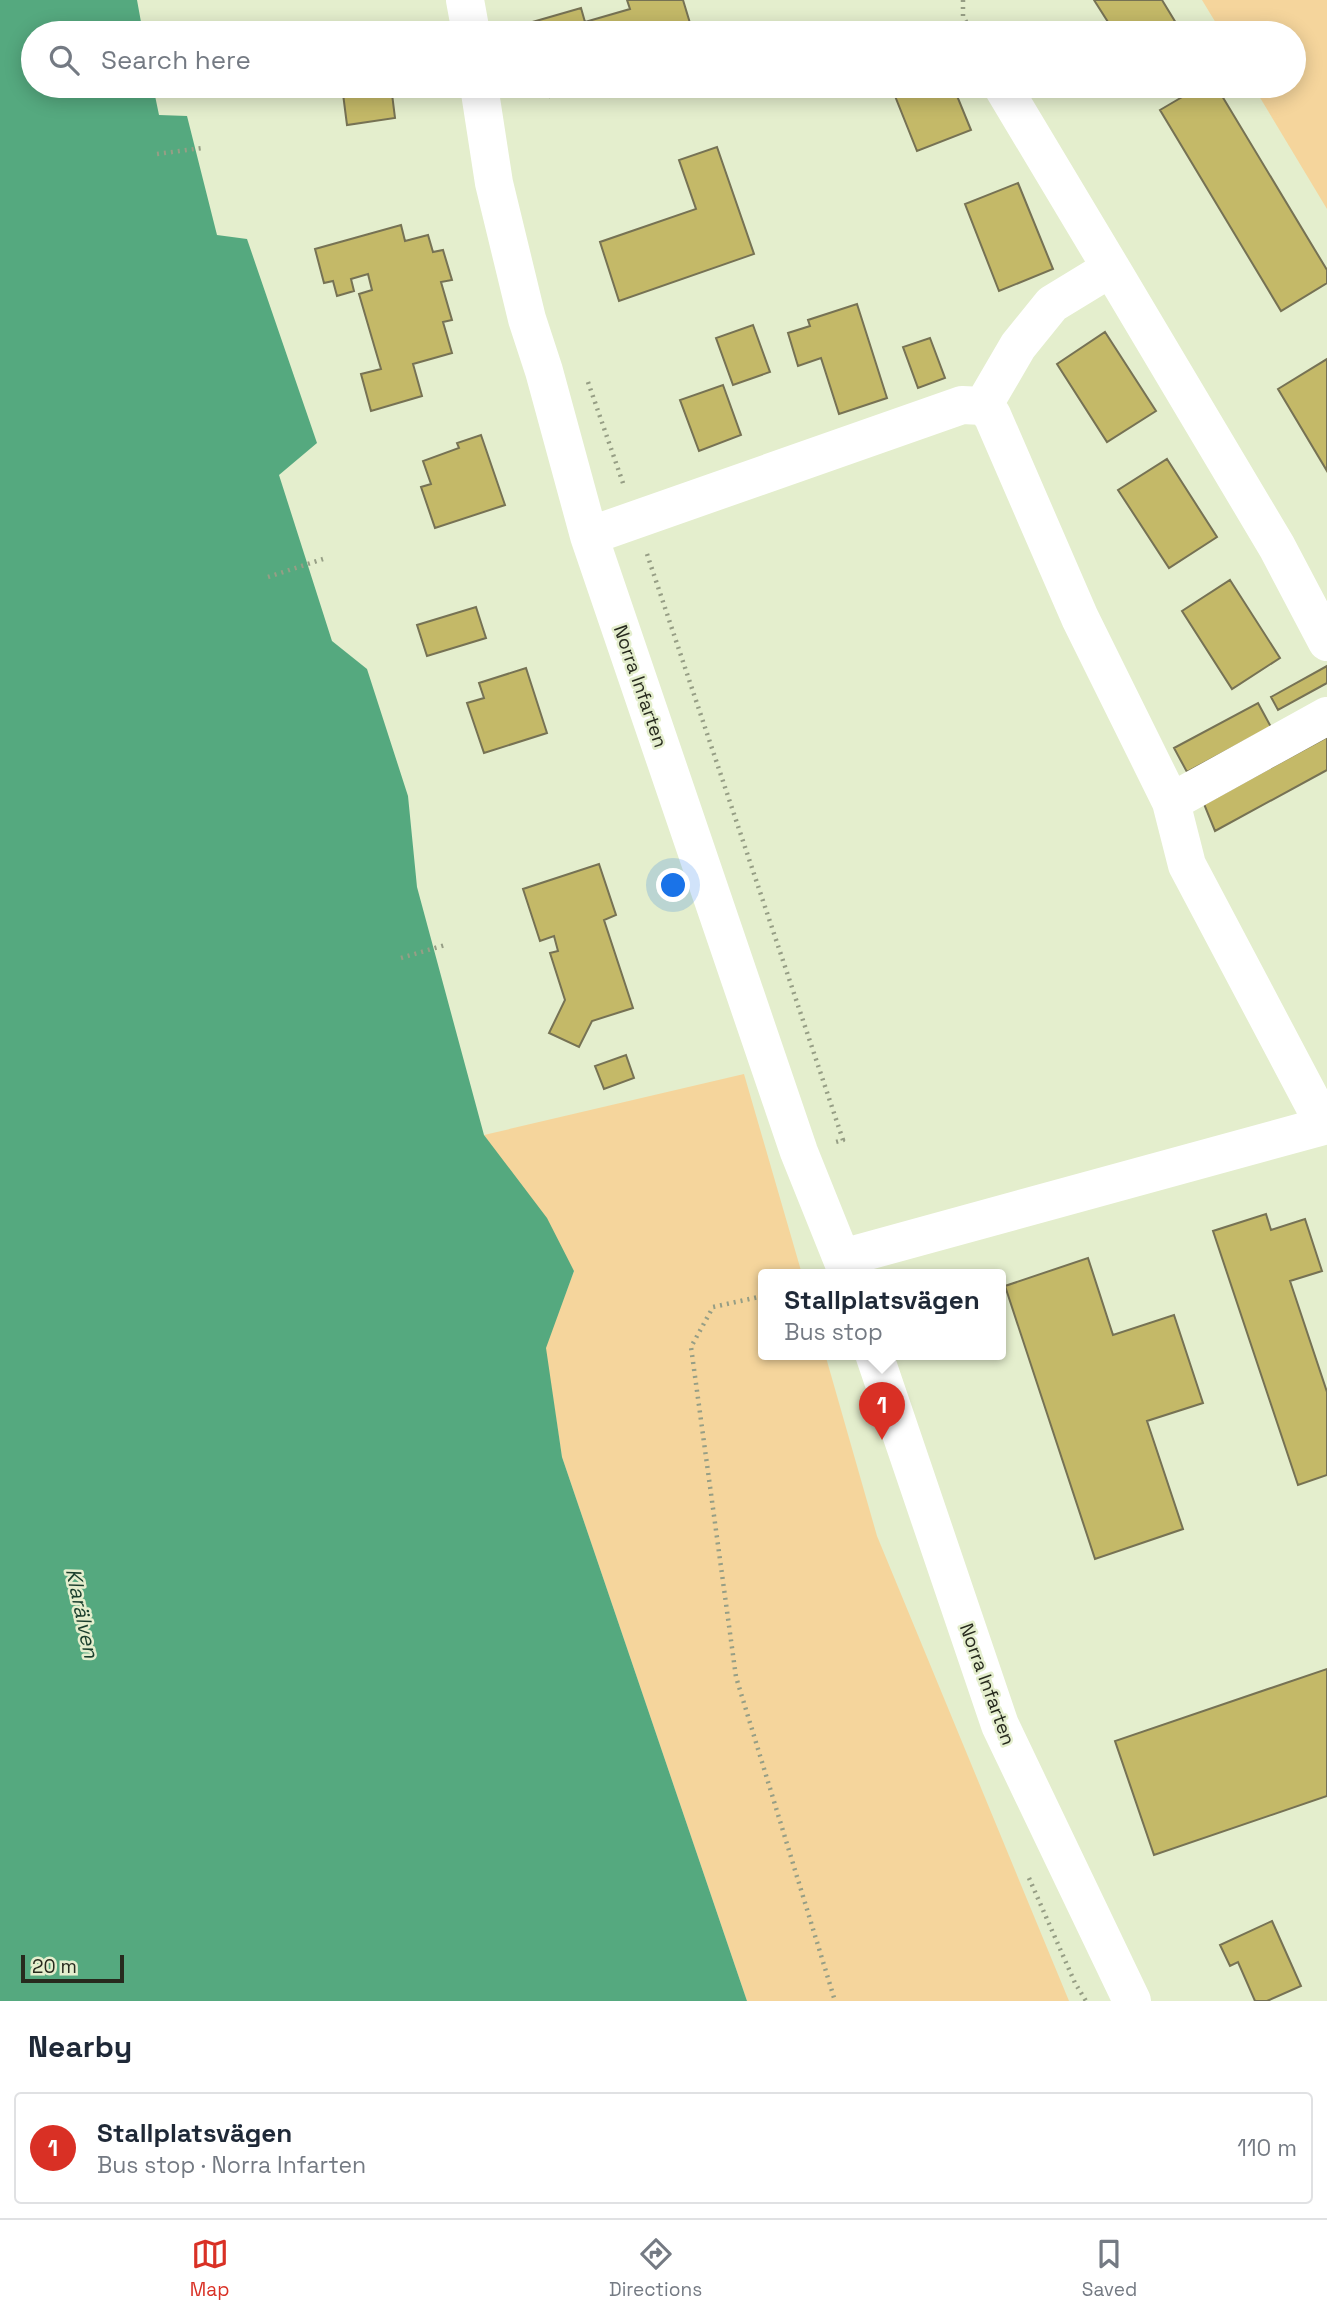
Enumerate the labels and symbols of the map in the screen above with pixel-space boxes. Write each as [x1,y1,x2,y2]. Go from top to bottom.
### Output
street label: Norra Infarten [608,622,673,751]
your location [656,868,690,902]
pin: 1 [859,1382,905,1440]
water label: Klarälven [60,1566,105,1661]
street label: Norra Infarten [954,1620,1021,1748]
scale bar [21,1952,124,1984]

